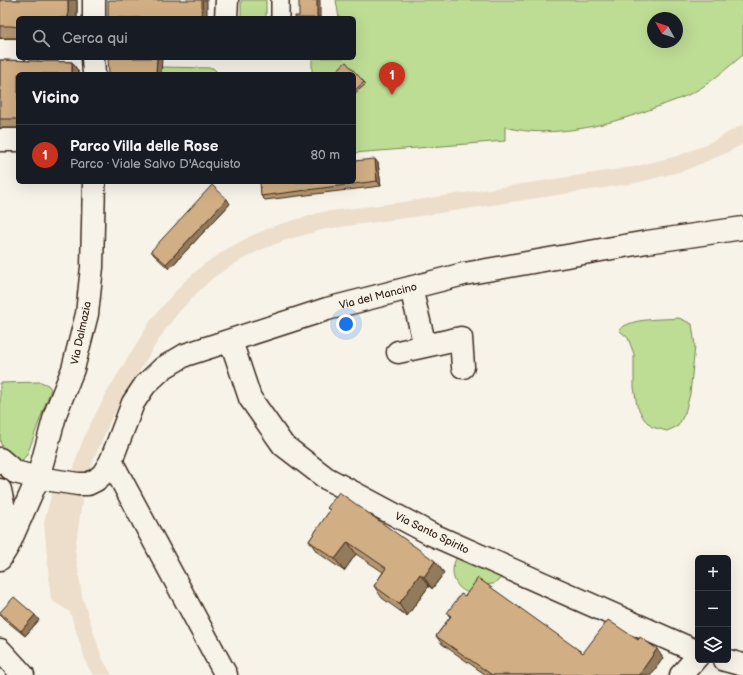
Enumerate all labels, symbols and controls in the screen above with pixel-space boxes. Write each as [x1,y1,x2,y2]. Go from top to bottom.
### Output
north arrow [647,12,683,48]
search box [16,16,356,60]
icon: search [30,27,52,49]
text: Cerca qui [62,29,128,48]
pin: 1 [379,62,405,95]
text: Vicino [32,88,79,108]
text: Parco Villa delle Rose [70,137,218,156]
text: 1 [42,147,48,163]
text: 80 m [311,147,340,163]
text: Parco · Viale Salvo D'Acquisto [70,156,241,172]
street label: Via del Mancino [338,280,418,312]
street label: Via Dalmazia [68,300,94,366]
your location [336,314,356,334]
street label: Via Santo Spirito [393,509,471,557]
map controls [695,555,731,663]
button: + [695,555,731,591]
button: − [695,591,731,627]
button: layers [695,627,731,663]

